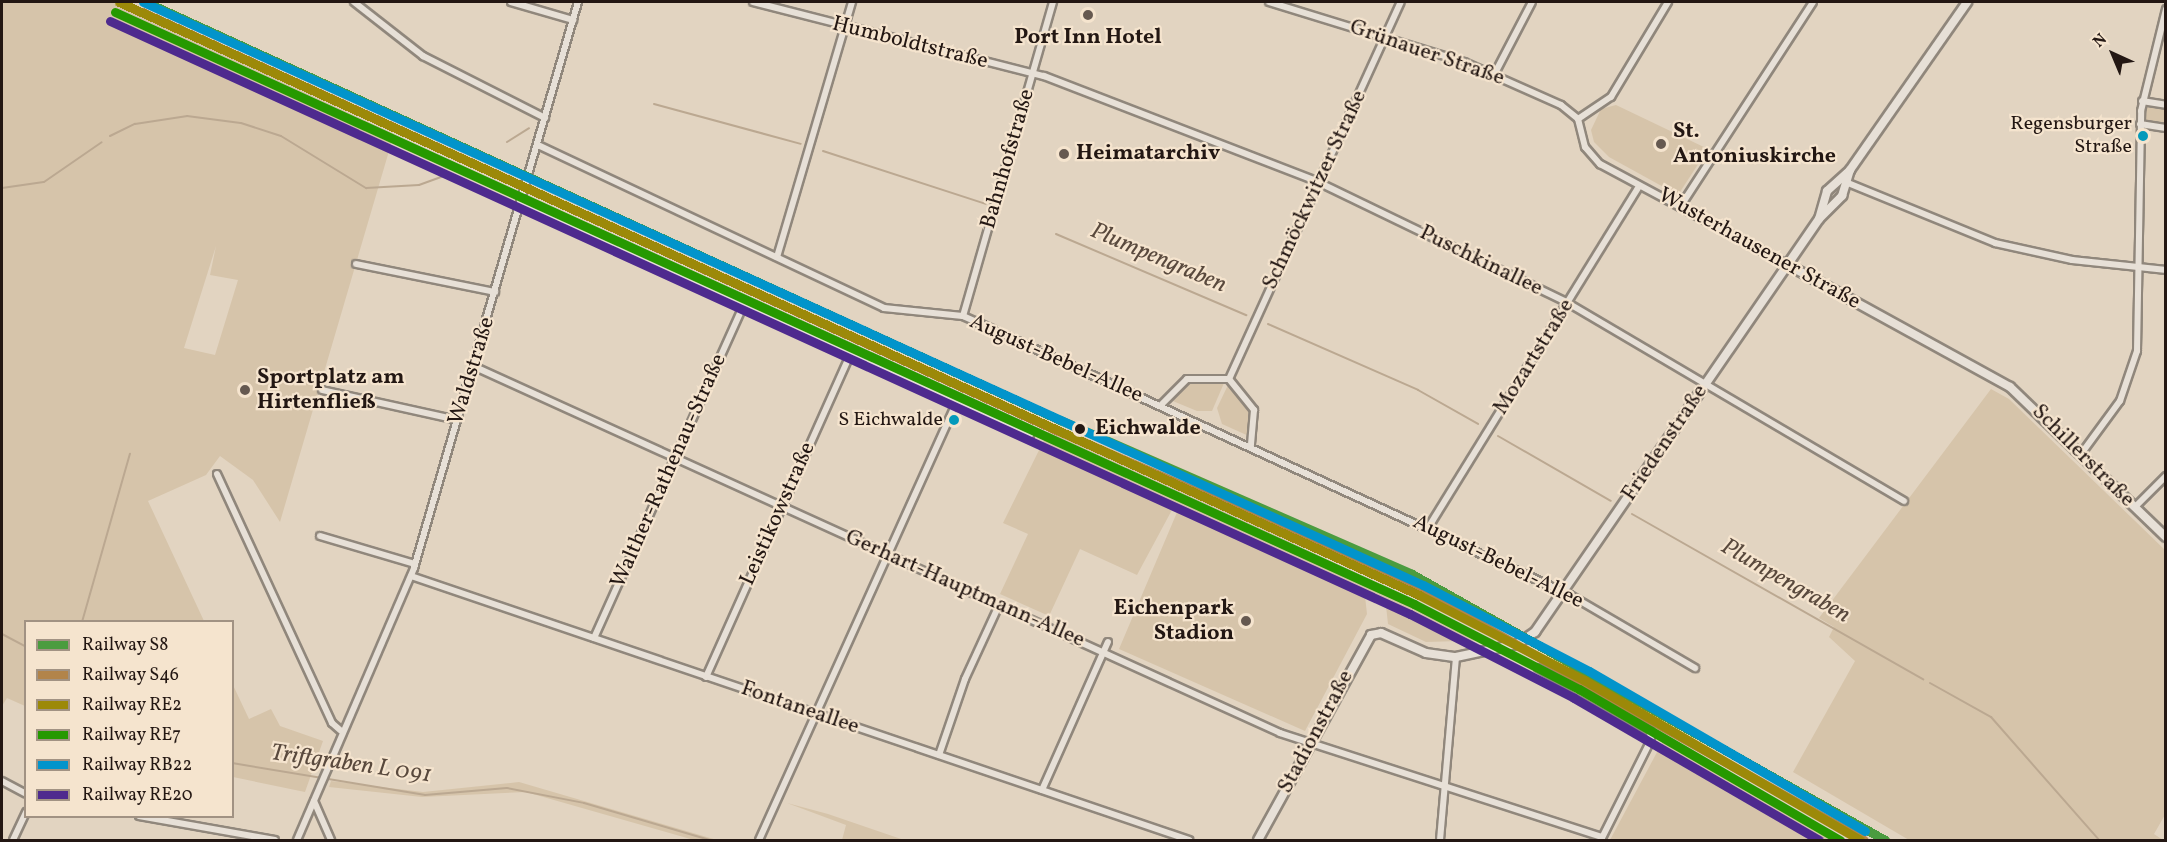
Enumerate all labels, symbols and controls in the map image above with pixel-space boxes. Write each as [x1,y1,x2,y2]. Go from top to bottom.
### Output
marker: Port Inn Hotel [1081,8,1095,22]
street label: Humboldtstraße [829,11,991,75]
street label: Grünauer Straße [1346,14,1508,92]
north arrow [2083,24,2143,84]
place label: Port Inn Hotel [1014,25,1162,51]
text: N [2089,29,2112,53]
street label: Bahnhofstraße [975,86,1041,232]
street label: Schmöckwitzer Straße [1257,86,1373,294]
place label: Regensburger Straße [2010,112,2132,159]
place label: St. Antoniuskirche [1673,118,1836,170]
marker: Regensburger Straße [2137,130,2149,142]
marker: St. Antoniuskirche [1654,137,1668,151]
place label: Heimatarchiv [1076,141,1220,167]
marker: Heimatarchiv [1057,147,1071,161]
street label: Wusterhausener Straße [1653,182,1865,316]
water label: Plumpengraben [1086,217,1230,301]
street label: Puschkinallee [1415,220,1547,302]
street label: Mozartstraße [1488,294,1580,420]
street label: August-Bebel-Allee [965,309,1147,409]
street label: Waldstraße [443,314,501,428]
street label: Walther-Rathenau-Straße [605,350,733,592]
place label: Sportplatz am Hirtenfließ [257,364,405,416]
street label: Friedenstraße [1616,380,1714,506]
marker: Sportplatz am Hirtenfließ [238,383,252,397]
street label: Schillerstraße [2026,399,2140,513]
place label: S Eichwalde [838,408,943,432]
marker: S Eichwalde [948,414,960,426]
place label: Eichwalde [1095,416,1201,442]
marker: Eichwalde [1070,419,1090,439]
street label: Leistikowstraße [735,438,821,590]
street label: August-Bebel-Allee [1408,509,1588,615]
street label: Gerhart-Hauptmann-Allee [841,524,1089,654]
water label: Plumpengraben [1715,533,1855,631]
place label: Eichenpark Stadion [1113,595,1234,646]
marker: Eichenpark Stadion [1239,614,1253,628]
legend [24,620,234,818]
text: Railway S8 [82,633,168,658]
text: Railway S46 [82,663,179,688]
street label: Stadionstraße [1273,666,1359,798]
street label: Fontaneallee [737,675,863,741]
text: Railway RE2 [82,693,182,718]
text: Railway RE7 [82,723,181,748]
water label: Triftgraben L 091 [269,739,433,791]
text: Railway RB22 [82,753,192,778]
text: Railway RE20 [82,783,193,808]

